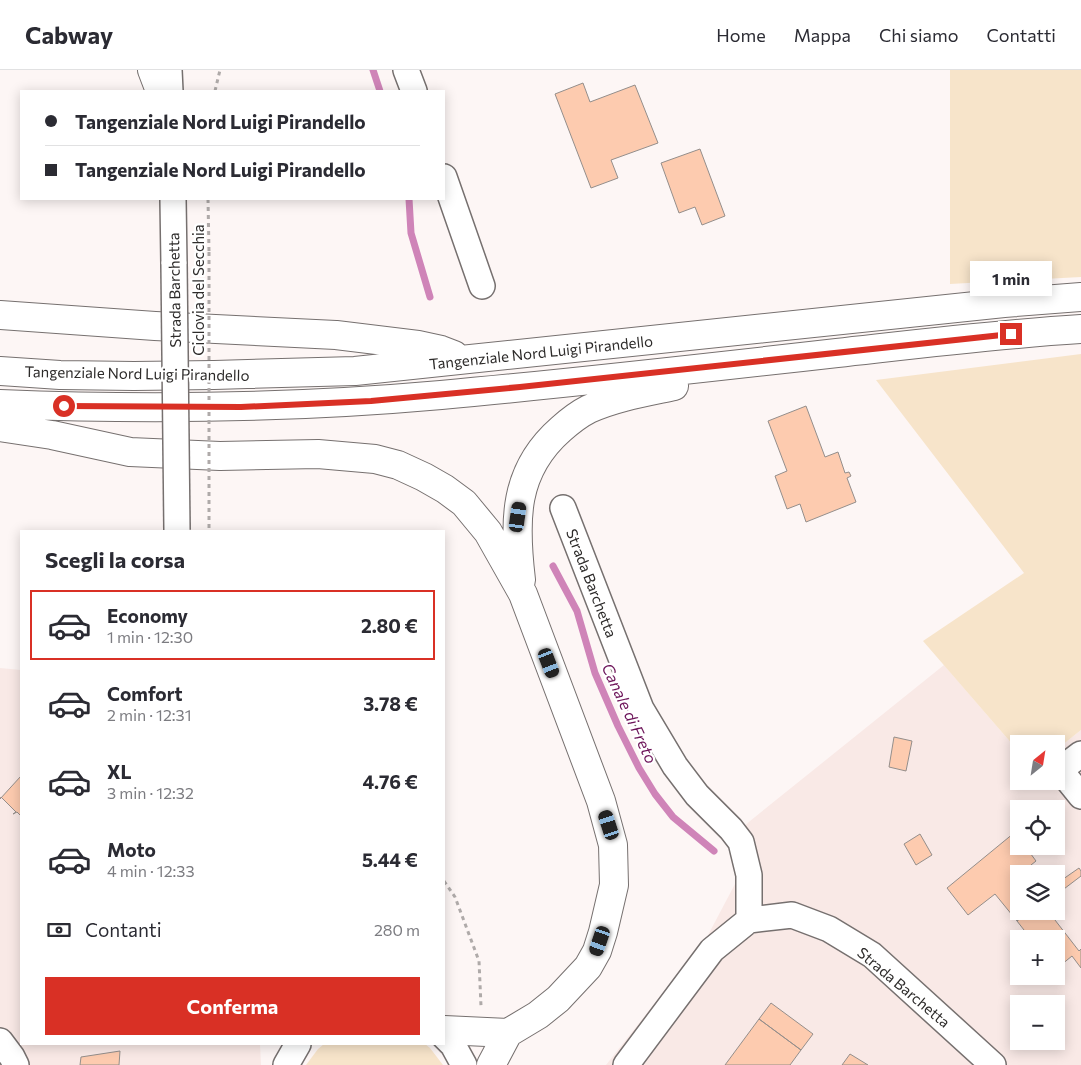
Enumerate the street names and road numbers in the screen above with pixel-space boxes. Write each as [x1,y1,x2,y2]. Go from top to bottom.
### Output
street label: Ciclovia del Secchia [189,224,207,356]
street label: Strada Barchetta [164,232,184,348]
street label: Tangenziale Nord Luigi Pirandello [428,331,654,373]
street label: Tangenziale Nord Luigi Pirandello [24,362,250,384]
street label: Strada Barchetta [563,526,621,640]
street label: Strada Barchetta [854,943,954,1031]

